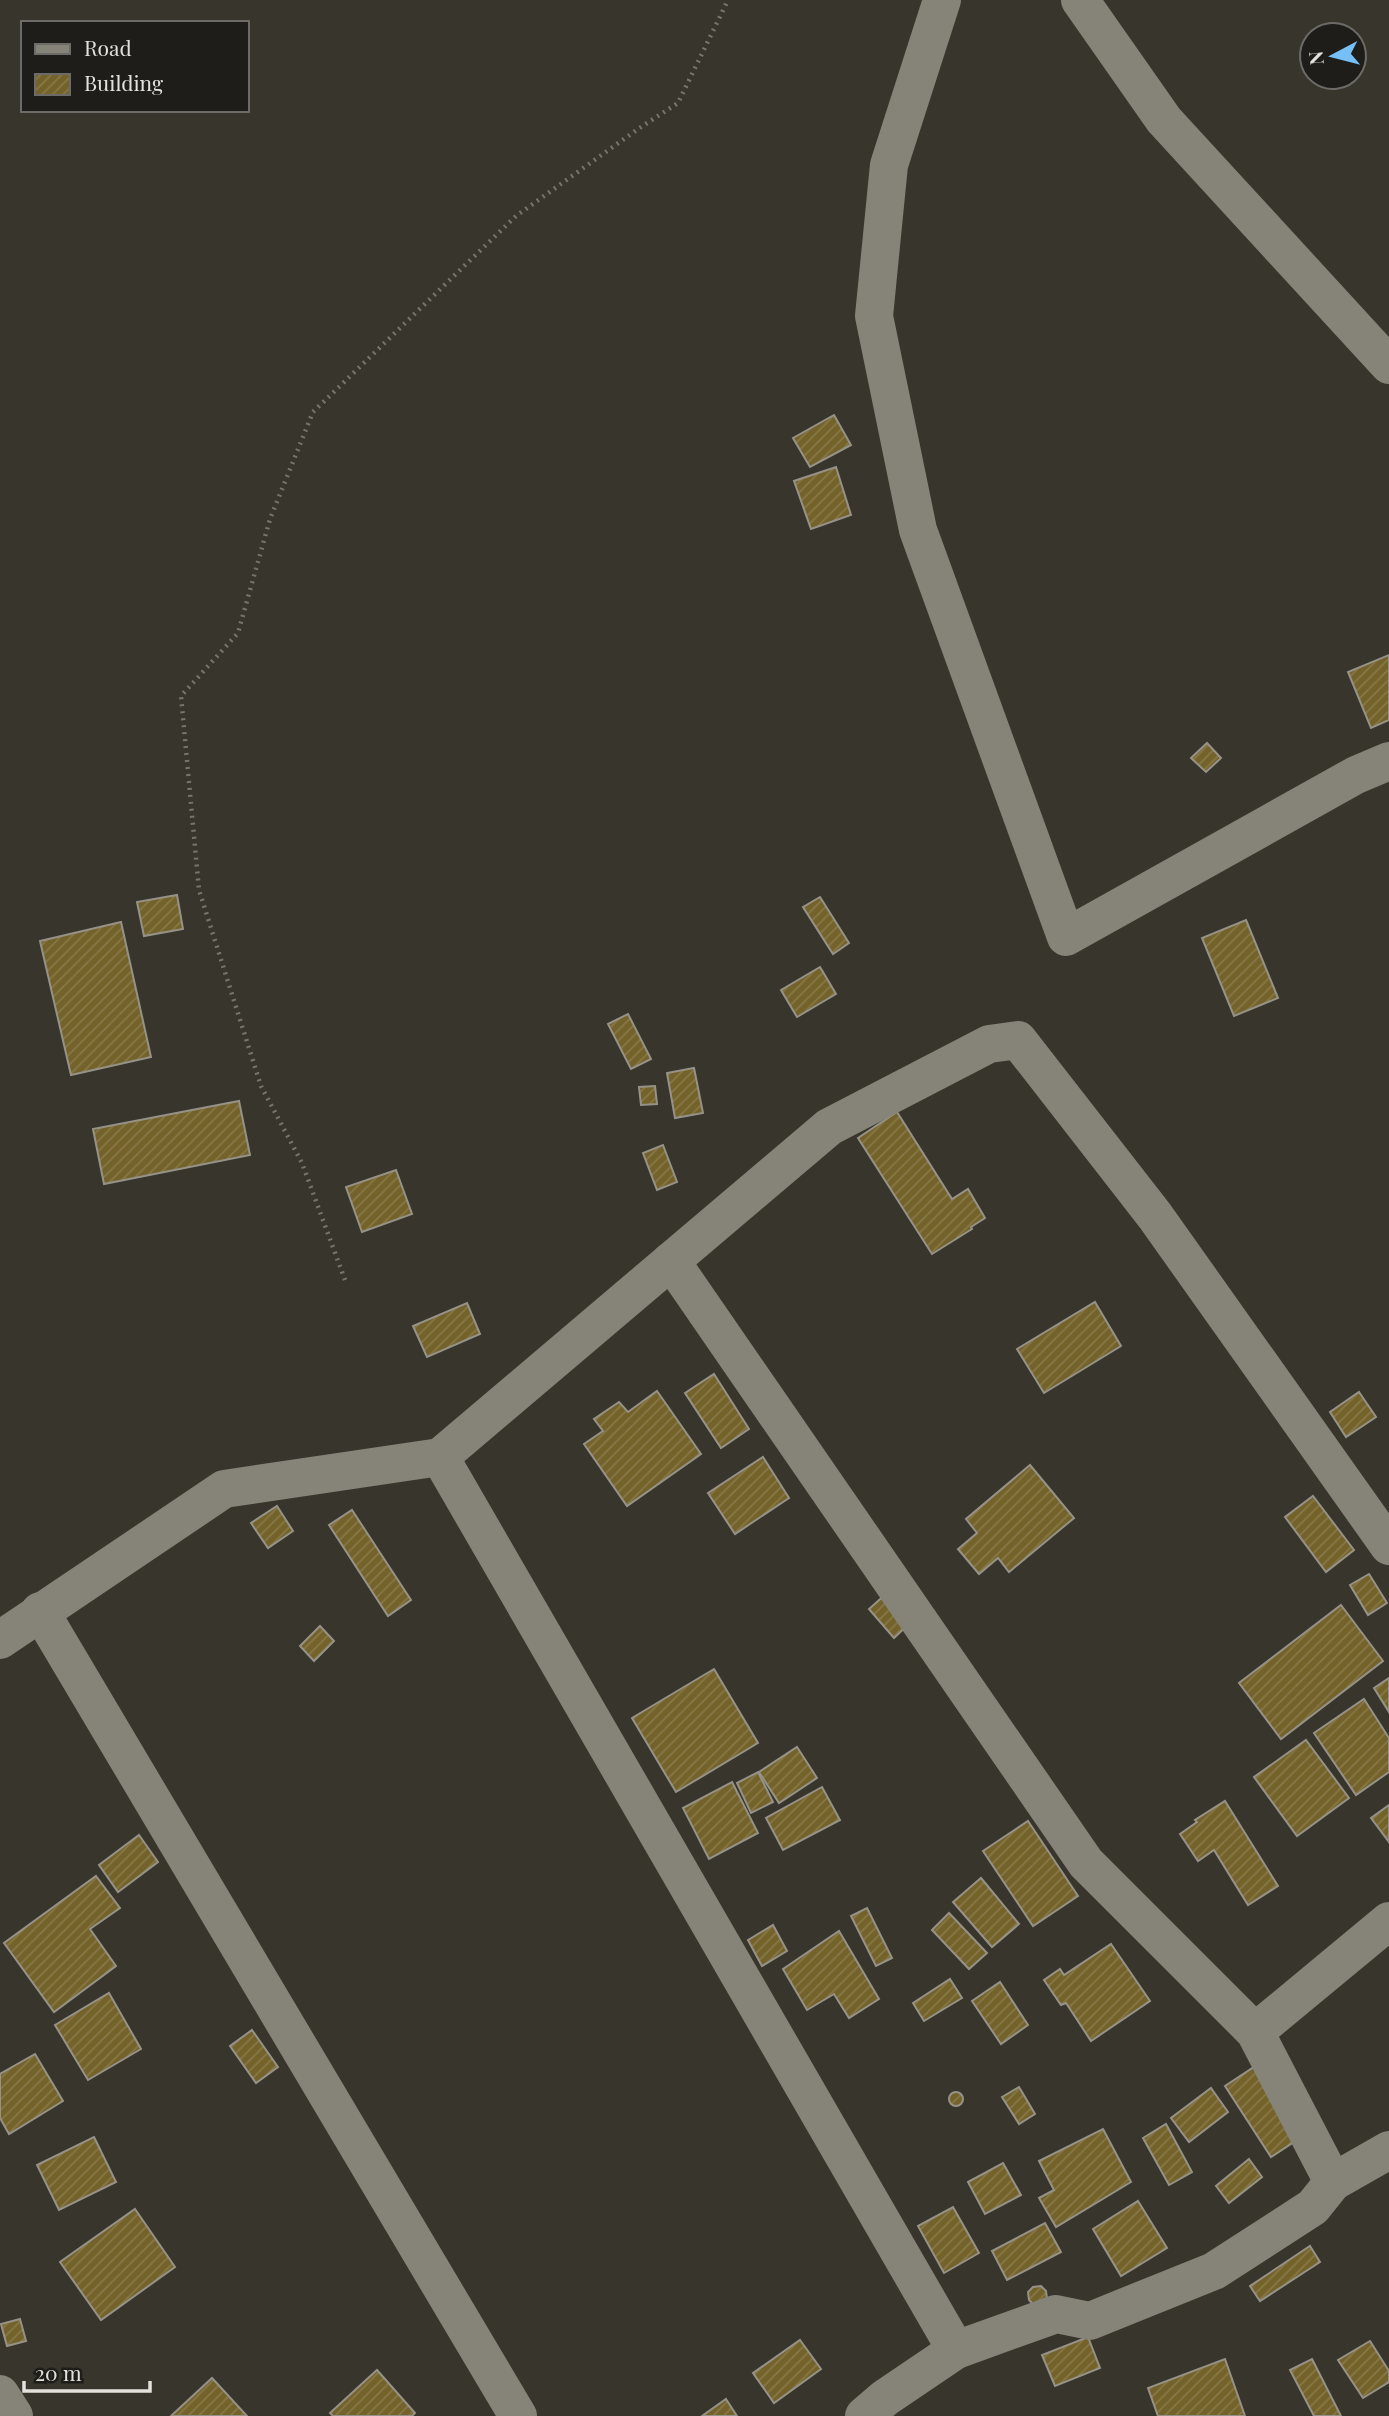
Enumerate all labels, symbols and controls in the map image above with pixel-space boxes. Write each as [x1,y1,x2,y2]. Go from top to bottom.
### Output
legend [21,21,248,112]
north arrow [1298,21,1368,91]
text: Road [84,33,132,61]
text: N [1301,50,1329,67]
text: Building [84,68,163,96]
scale bar [24,2350,150,2394]
text: 20 m [35,2358,82,2386]

